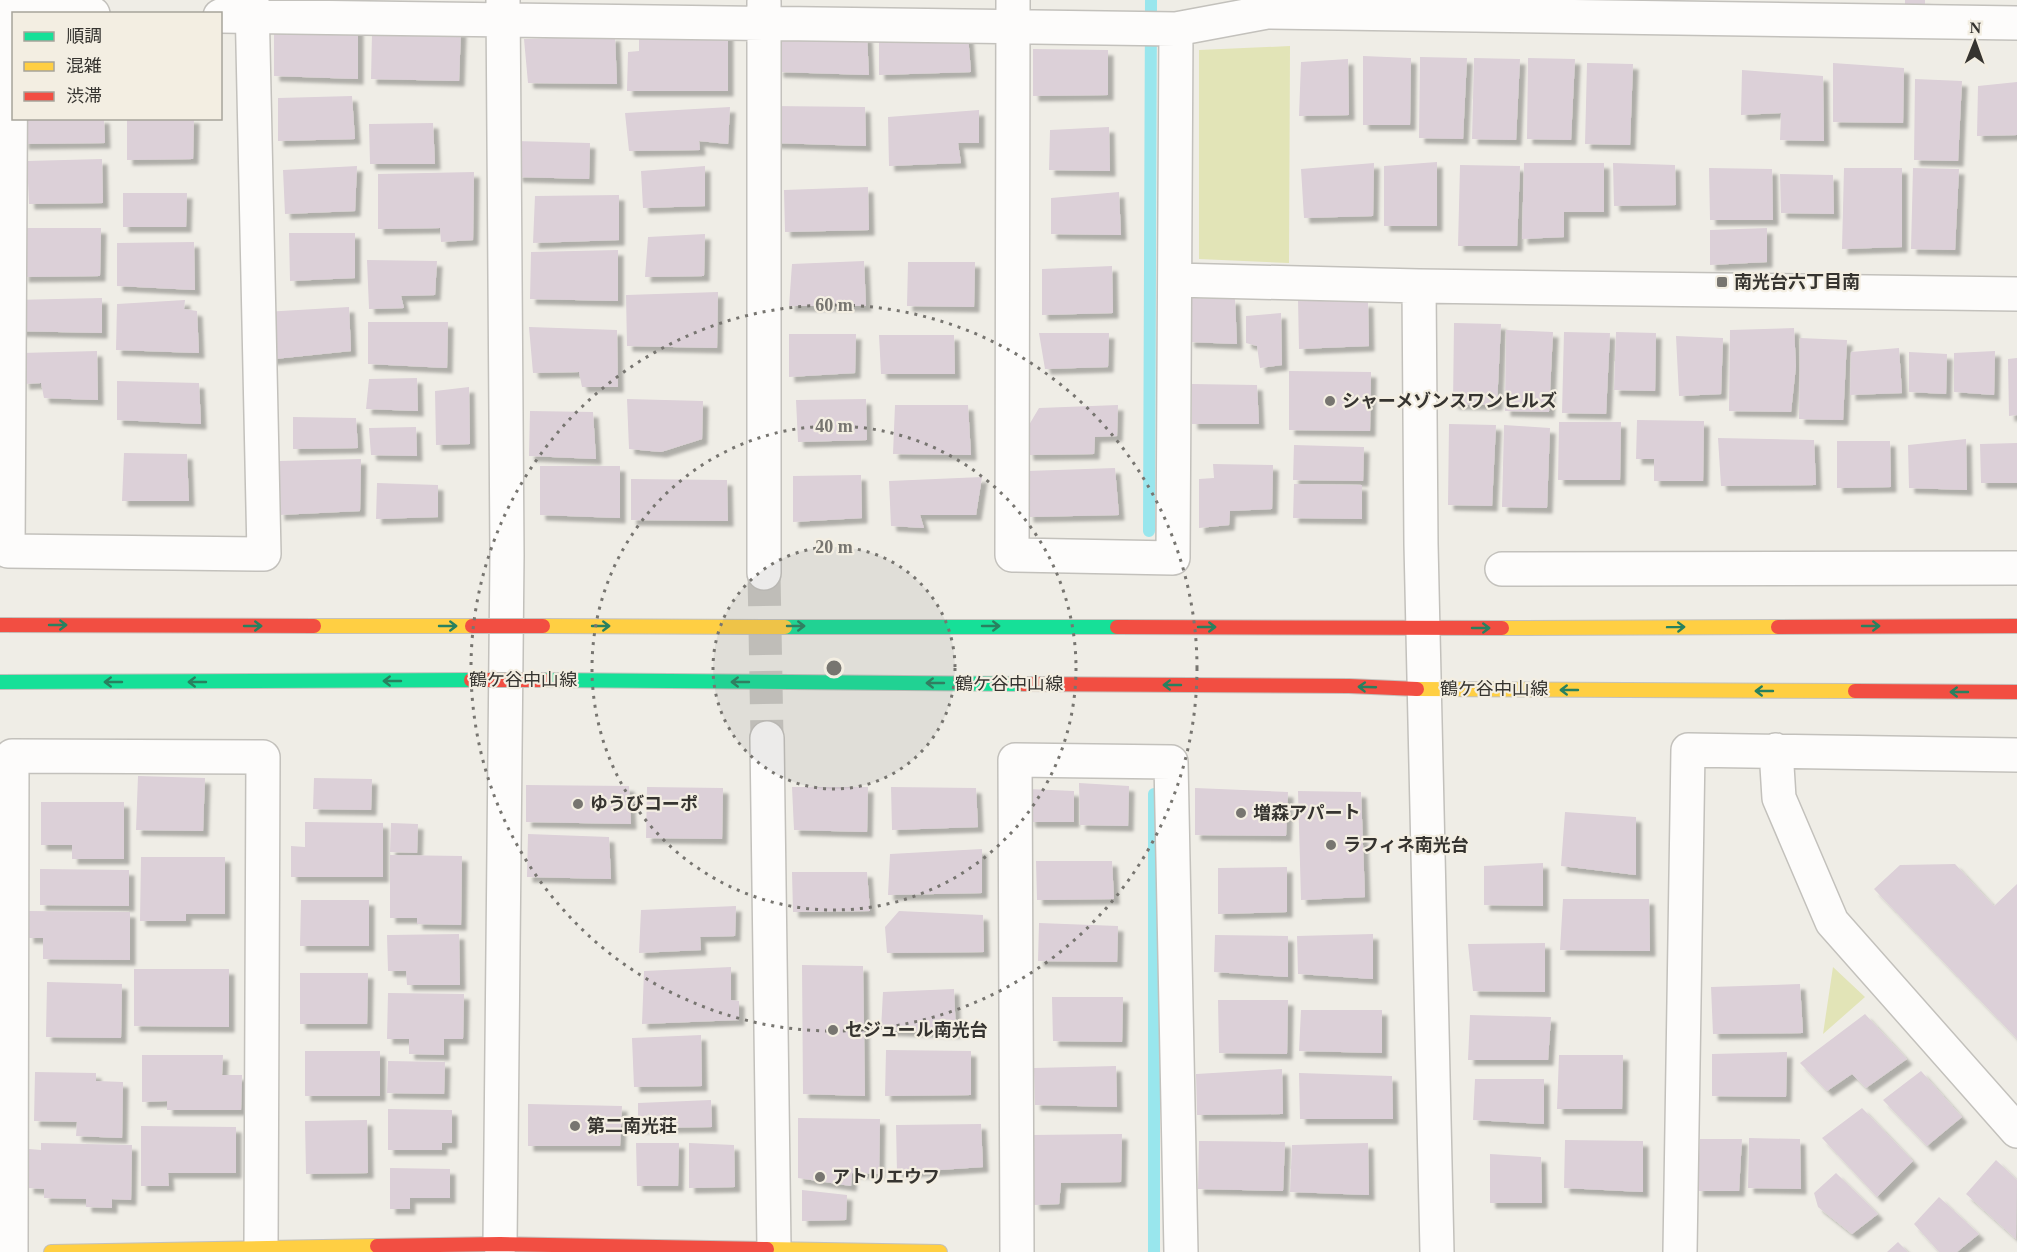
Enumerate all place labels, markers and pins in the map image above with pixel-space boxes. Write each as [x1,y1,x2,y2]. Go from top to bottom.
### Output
place label: 南光台六丁目南 [1734,272,1860,292]
marker: 南光台六丁目南 [1715,275,1729,289]
place label: シャーメゾンスワンヒルズ [1342,391,1557,411]
marker: シャーメゾンスワンヒルズ [1323,394,1337,408]
centre of rings [824,658,844,678]
place label: ゆうびコーポ [590,794,698,814]
marker: ゆうびコーポ [571,797,585,811]
place label: 増森アパート [1253,803,1361,823]
marker: 増森アパート [1234,806,1248,820]
place label: ラフィネ南光台 [1343,835,1469,855]
marker: ラフィネ南光台 [1324,838,1338,852]
place label: セジュール南光台 [845,1020,988,1040]
marker: セジュール南光台 [826,1023,840,1037]
place label: 第二南光荘 [587,1116,677,1136]
marker: 第二南光荘 [568,1119,582,1133]
place label: アトリエウフ [832,1167,940,1187]
marker: アトリエウフ [813,1170,827,1184]

